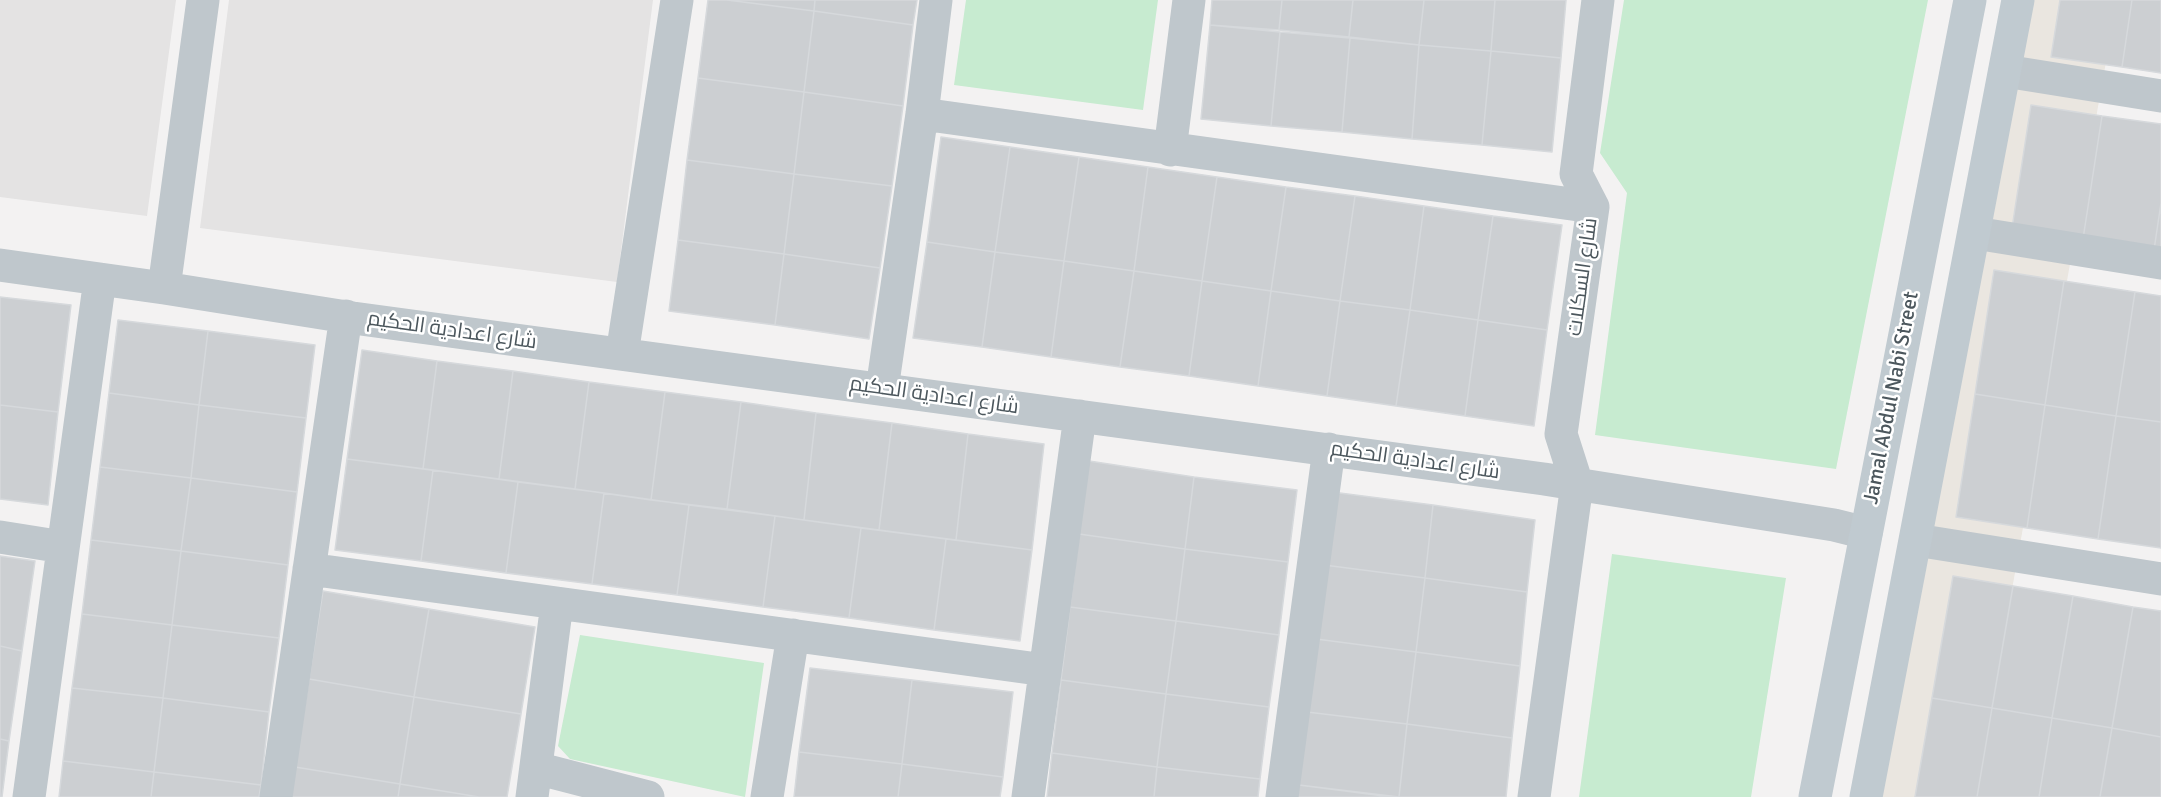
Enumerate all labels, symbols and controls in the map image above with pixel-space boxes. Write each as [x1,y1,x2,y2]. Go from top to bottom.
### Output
street label: شارع السكلات [1562,216,1604,338]
street label: Jamal Abdul Nabi Street [1859,290,1925,506]
street label: شارع اعدادية الحكيم [366,307,538,355]
street label: شارع اعدادية الحكيم [848,372,1020,420]
street label: شارع اعدادية الحكيم [1329,437,1501,485]

